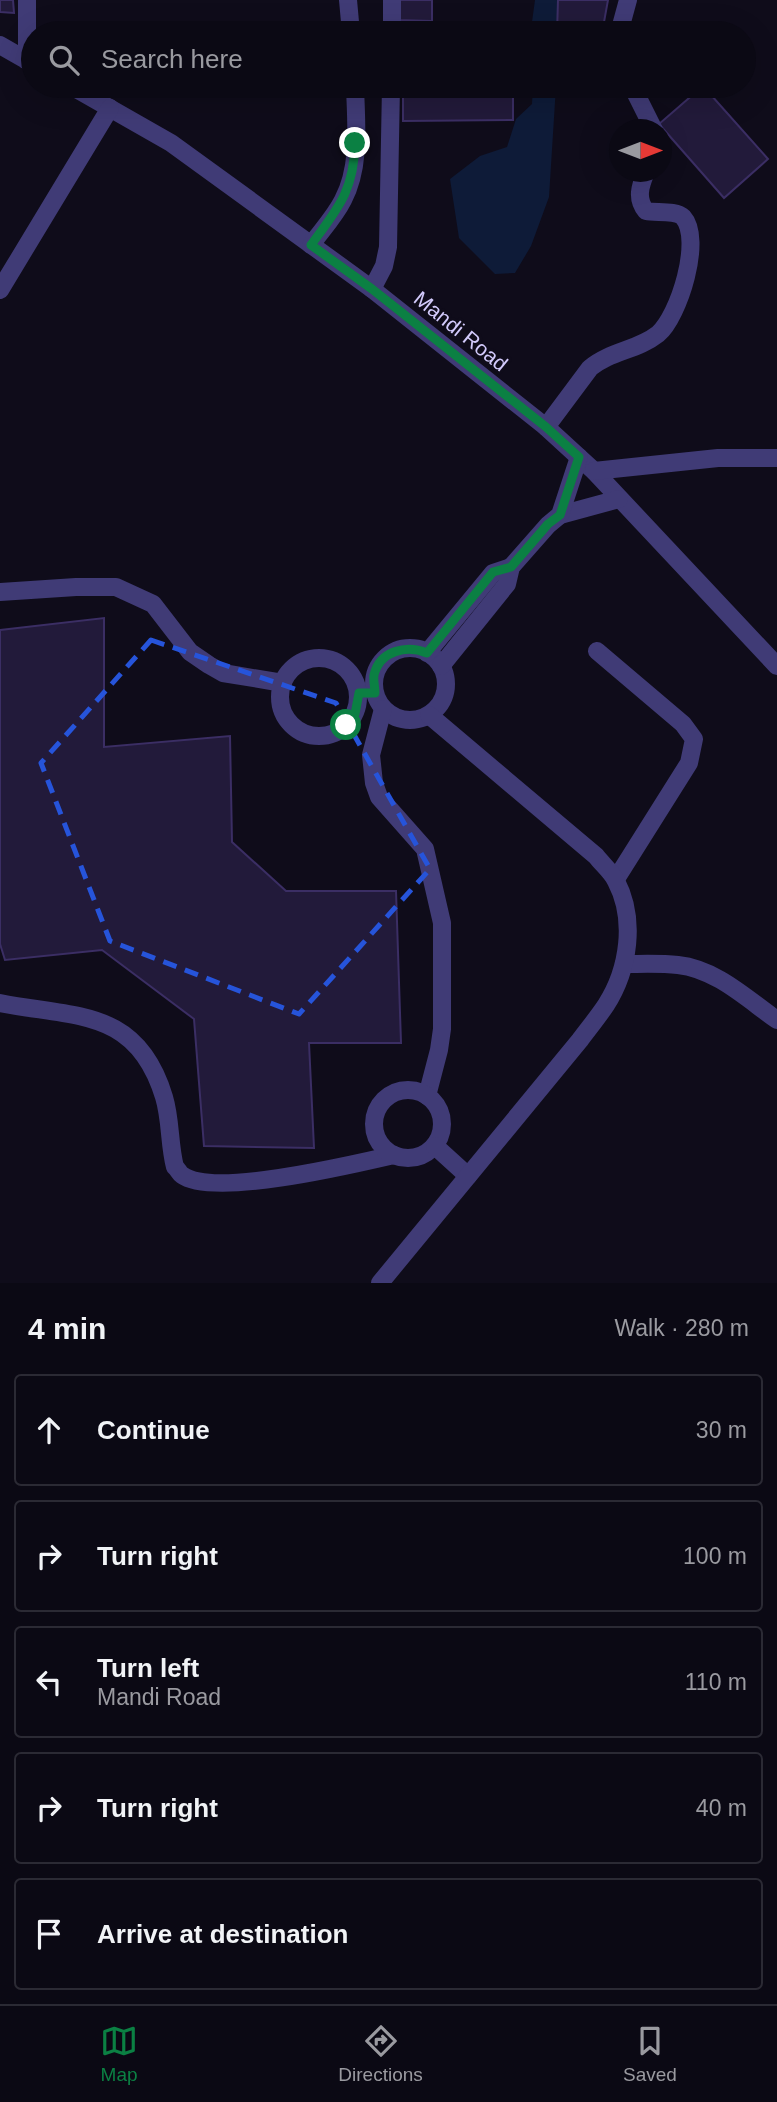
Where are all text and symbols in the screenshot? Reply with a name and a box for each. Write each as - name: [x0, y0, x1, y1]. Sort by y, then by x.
- search box: [21, 21, 756, 98]
- icon: search: [45, 41, 83, 79]
- text: Search here: [101, 44, 243, 74]
- north arrow: [609, 119, 672, 182]
- route end: [339, 127, 370, 158]
- street label: Mandi Road: [410, 286, 512, 376]
- route start: [330, 709, 361, 740]
- text: 4 min: [28, 1312, 106, 1345]
- text: Walk · 280 m: [614, 1315, 749, 1341]
- icon: ahead: [30, 1411, 68, 1449]
- text: Continue: [97, 1415, 210, 1445]
- text: 30 m: [696, 1417, 747, 1443]
- icon: right: [30, 1537, 68, 1575]
- text: Turn right: [97, 1541, 218, 1571]
- text: 100 m: [683, 1543, 747, 1569]
- text: Turn left: [97, 1653, 199, 1683]
- icon: left: [30, 1663, 68, 1701]
- text: 110 m: [685, 1669, 747, 1695]
- text: Mandi Road: [97, 1684, 221, 1710]
- icon: right: [30, 1789, 68, 1827]
- text: Turn right: [97, 1793, 218, 1823]
- text: 40 m: [696, 1795, 747, 1821]
- icon: arrive: [30, 1915, 68, 1953]
- text: Arrive at destination: [97, 1919, 348, 1949]
- tab: Map: [100, 2022, 138, 2086]
- tab: Directions: [338, 2022, 423, 2086]
- tab: Saved: [623, 2022, 677, 2086]

